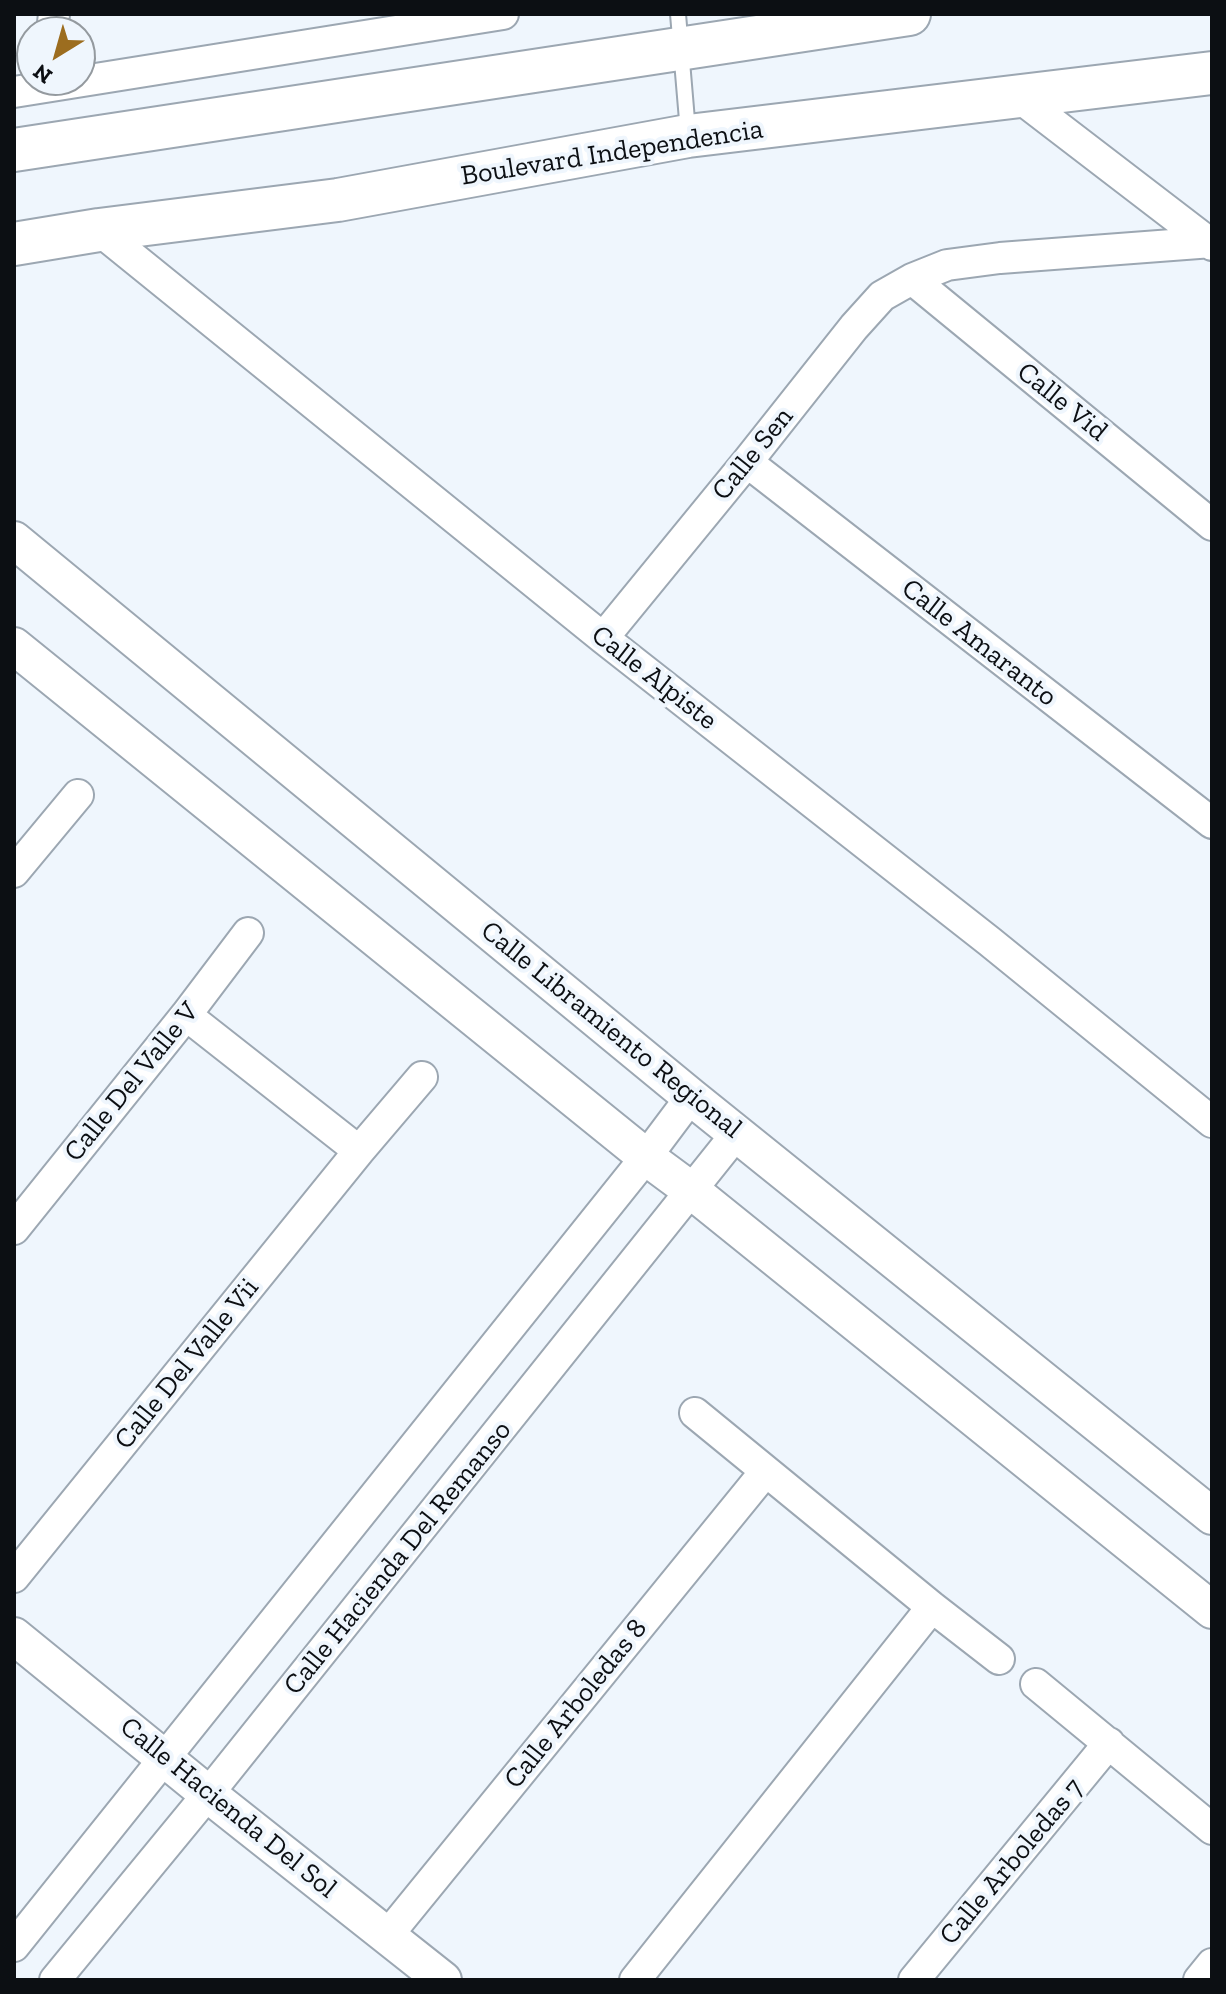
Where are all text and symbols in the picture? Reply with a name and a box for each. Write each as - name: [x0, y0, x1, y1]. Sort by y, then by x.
- north arrow: [16, 16, 96, 96]
- text: N: [28, 58, 57, 90]
- street label: Boulevard Independencia: [459, 113, 765, 193]
- street label: Calle Vid: [1010, 355, 1114, 449]
- street label: Calle Sen: [705, 401, 801, 507]
- street label: Calle Amaranto: [895, 572, 1063, 714]
- street label: Calle Alpiste: [584, 618, 724, 738]
- street label: Calle Libramiento Regional: [474, 914, 748, 1146]
- street label: Calle Del Valle V: [58, 996, 206, 1168]
- street label: Calle Del Valle Vii: [108, 1272, 266, 1456]
- street label: Calle Hacienda Del Remanso: [277, 1414, 519, 1702]
- street label: Calle Arboledas 8: [497, 1612, 655, 1796]
- street label: Calle Hacienda Del Sol: [113, 1710, 343, 1906]
- street label: Calle Arboledas 7: [933, 1772, 1091, 1952]

